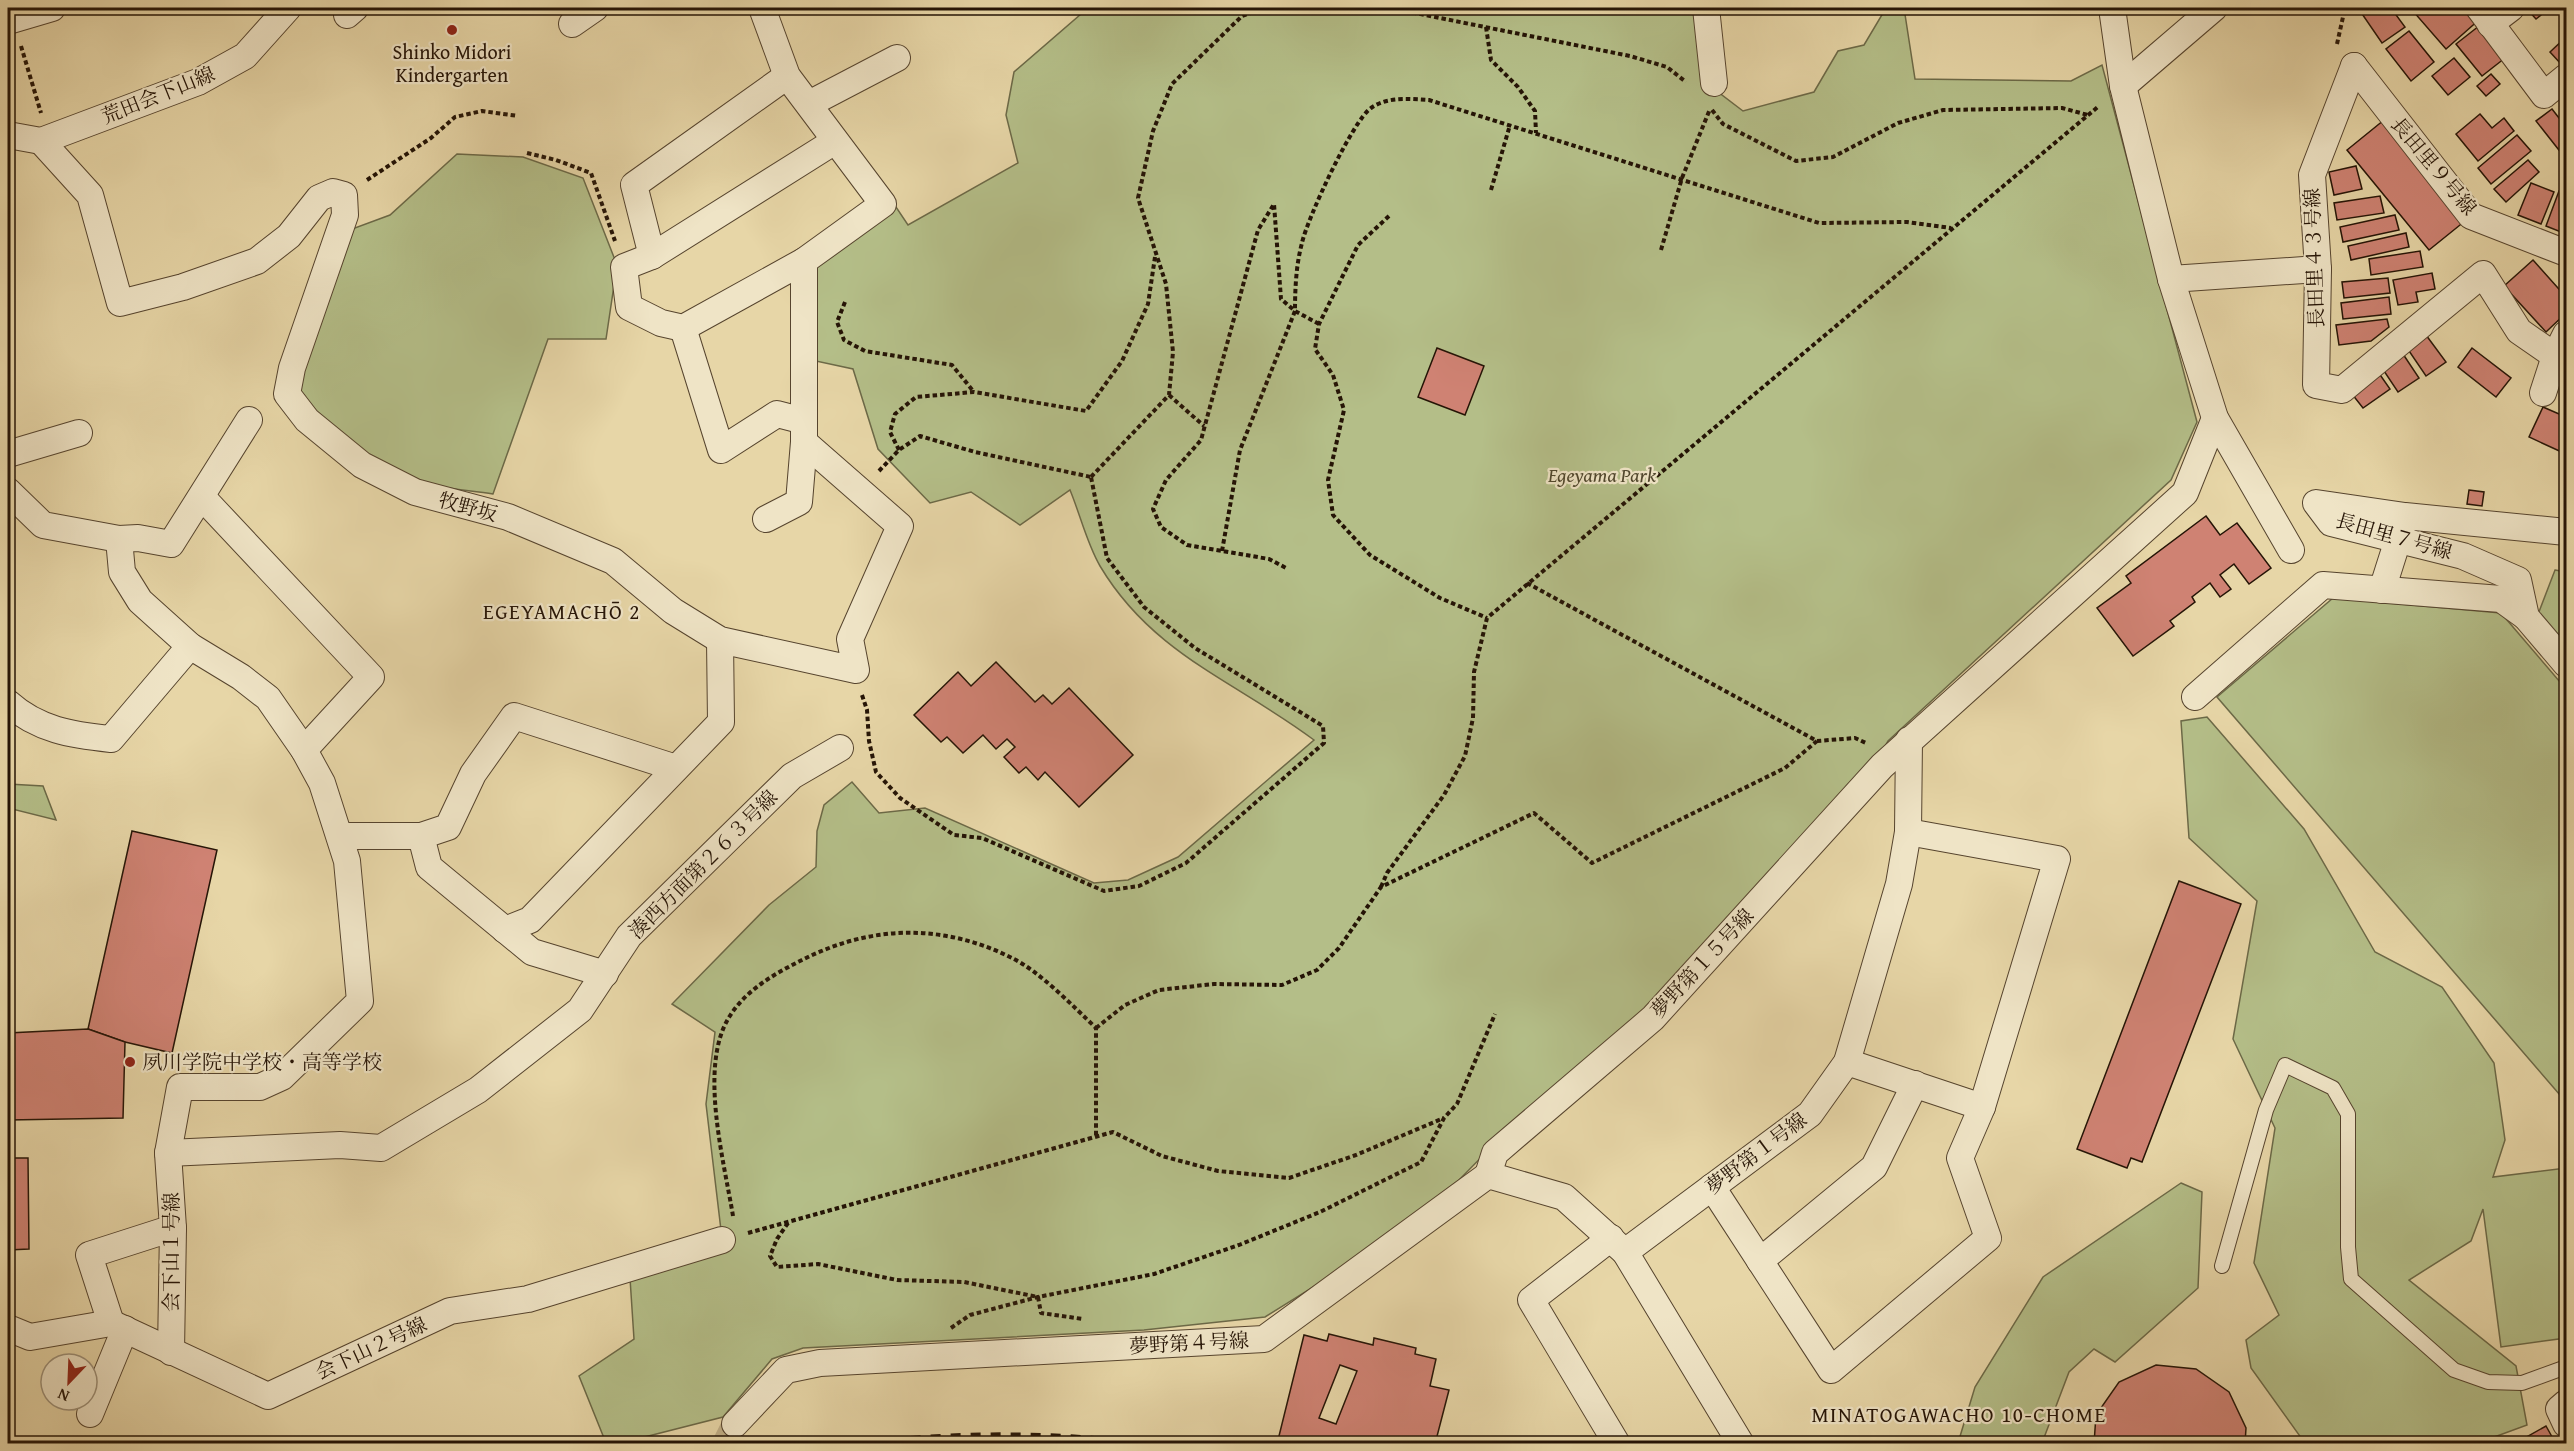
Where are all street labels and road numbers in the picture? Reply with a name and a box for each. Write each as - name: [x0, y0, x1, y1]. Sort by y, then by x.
- street label: 荒田会下山線: [97, 59, 219, 130]
- street label: 長田里９号線: [2385, 110, 2484, 221]
- street label: 長田里４３号線: [2297, 188, 2330, 328]
- street label: 牧野坂: [435, 485, 501, 528]
- street label: 長田里７号線: [2332, 505, 2456, 566]
- street label: 湊西方面第２６３号線: [622, 783, 784, 945]
- street label: 夢野第１５号線: [1643, 902, 1760, 1024]
- street label: 夢野第１号線: [1699, 1105, 1812, 1200]
- street label: 会下山１号線: [156, 1192, 185, 1312]
- street label: 会下山２号線: [310, 1309, 431, 1386]
- street label: 夢野第４号線: [1128, 1325, 1250, 1360]

